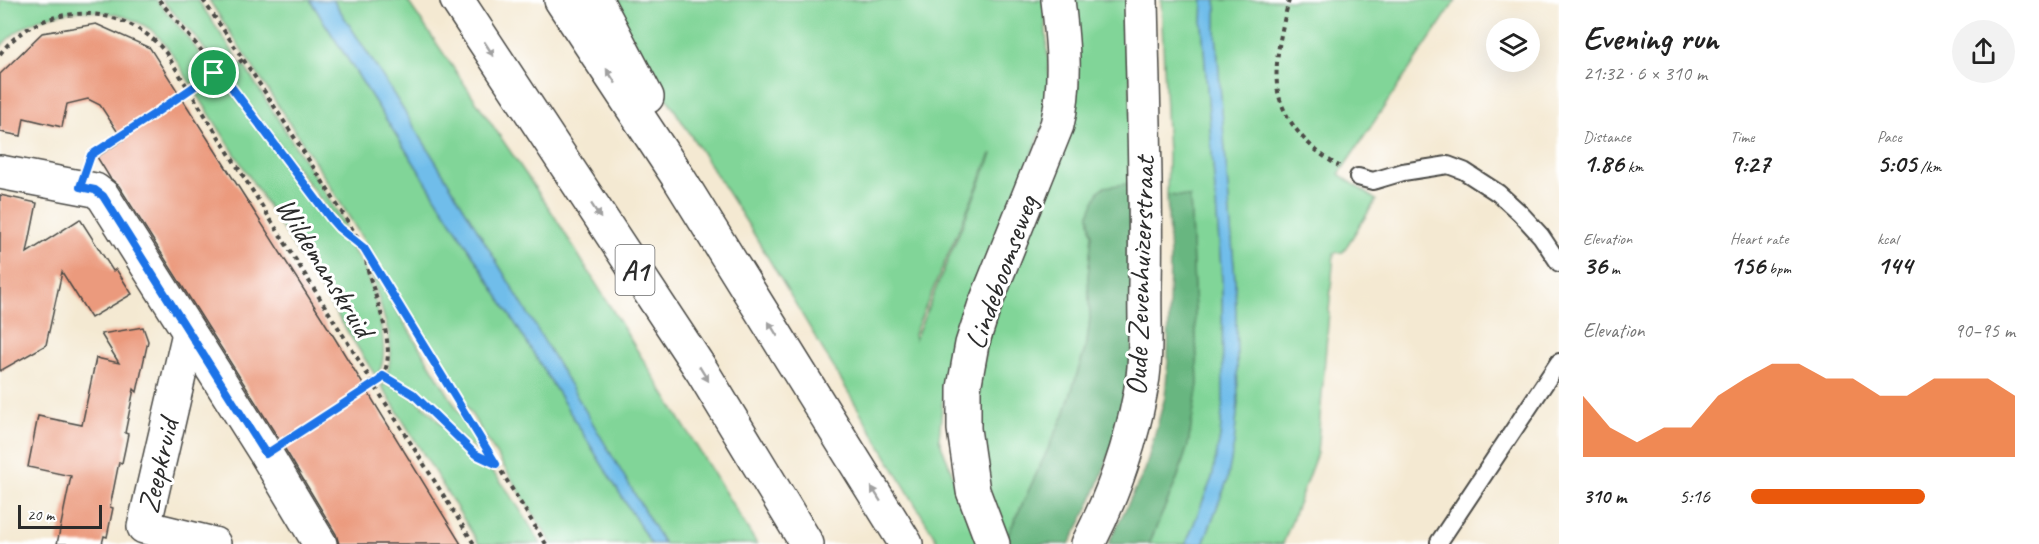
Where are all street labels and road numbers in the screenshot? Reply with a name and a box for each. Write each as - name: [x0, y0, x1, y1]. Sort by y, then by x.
- street label: Oude Zevenhuizerstraat: [1117, 153, 1163, 396]
- street label: Lindeboomseweg: [956, 189, 1047, 354]
- street label: Wildemanskruid: [267, 190, 385, 348]
- road number: A1: [616, 245, 654, 295]
- street label: Zeepkruid: [129, 411, 188, 517]

